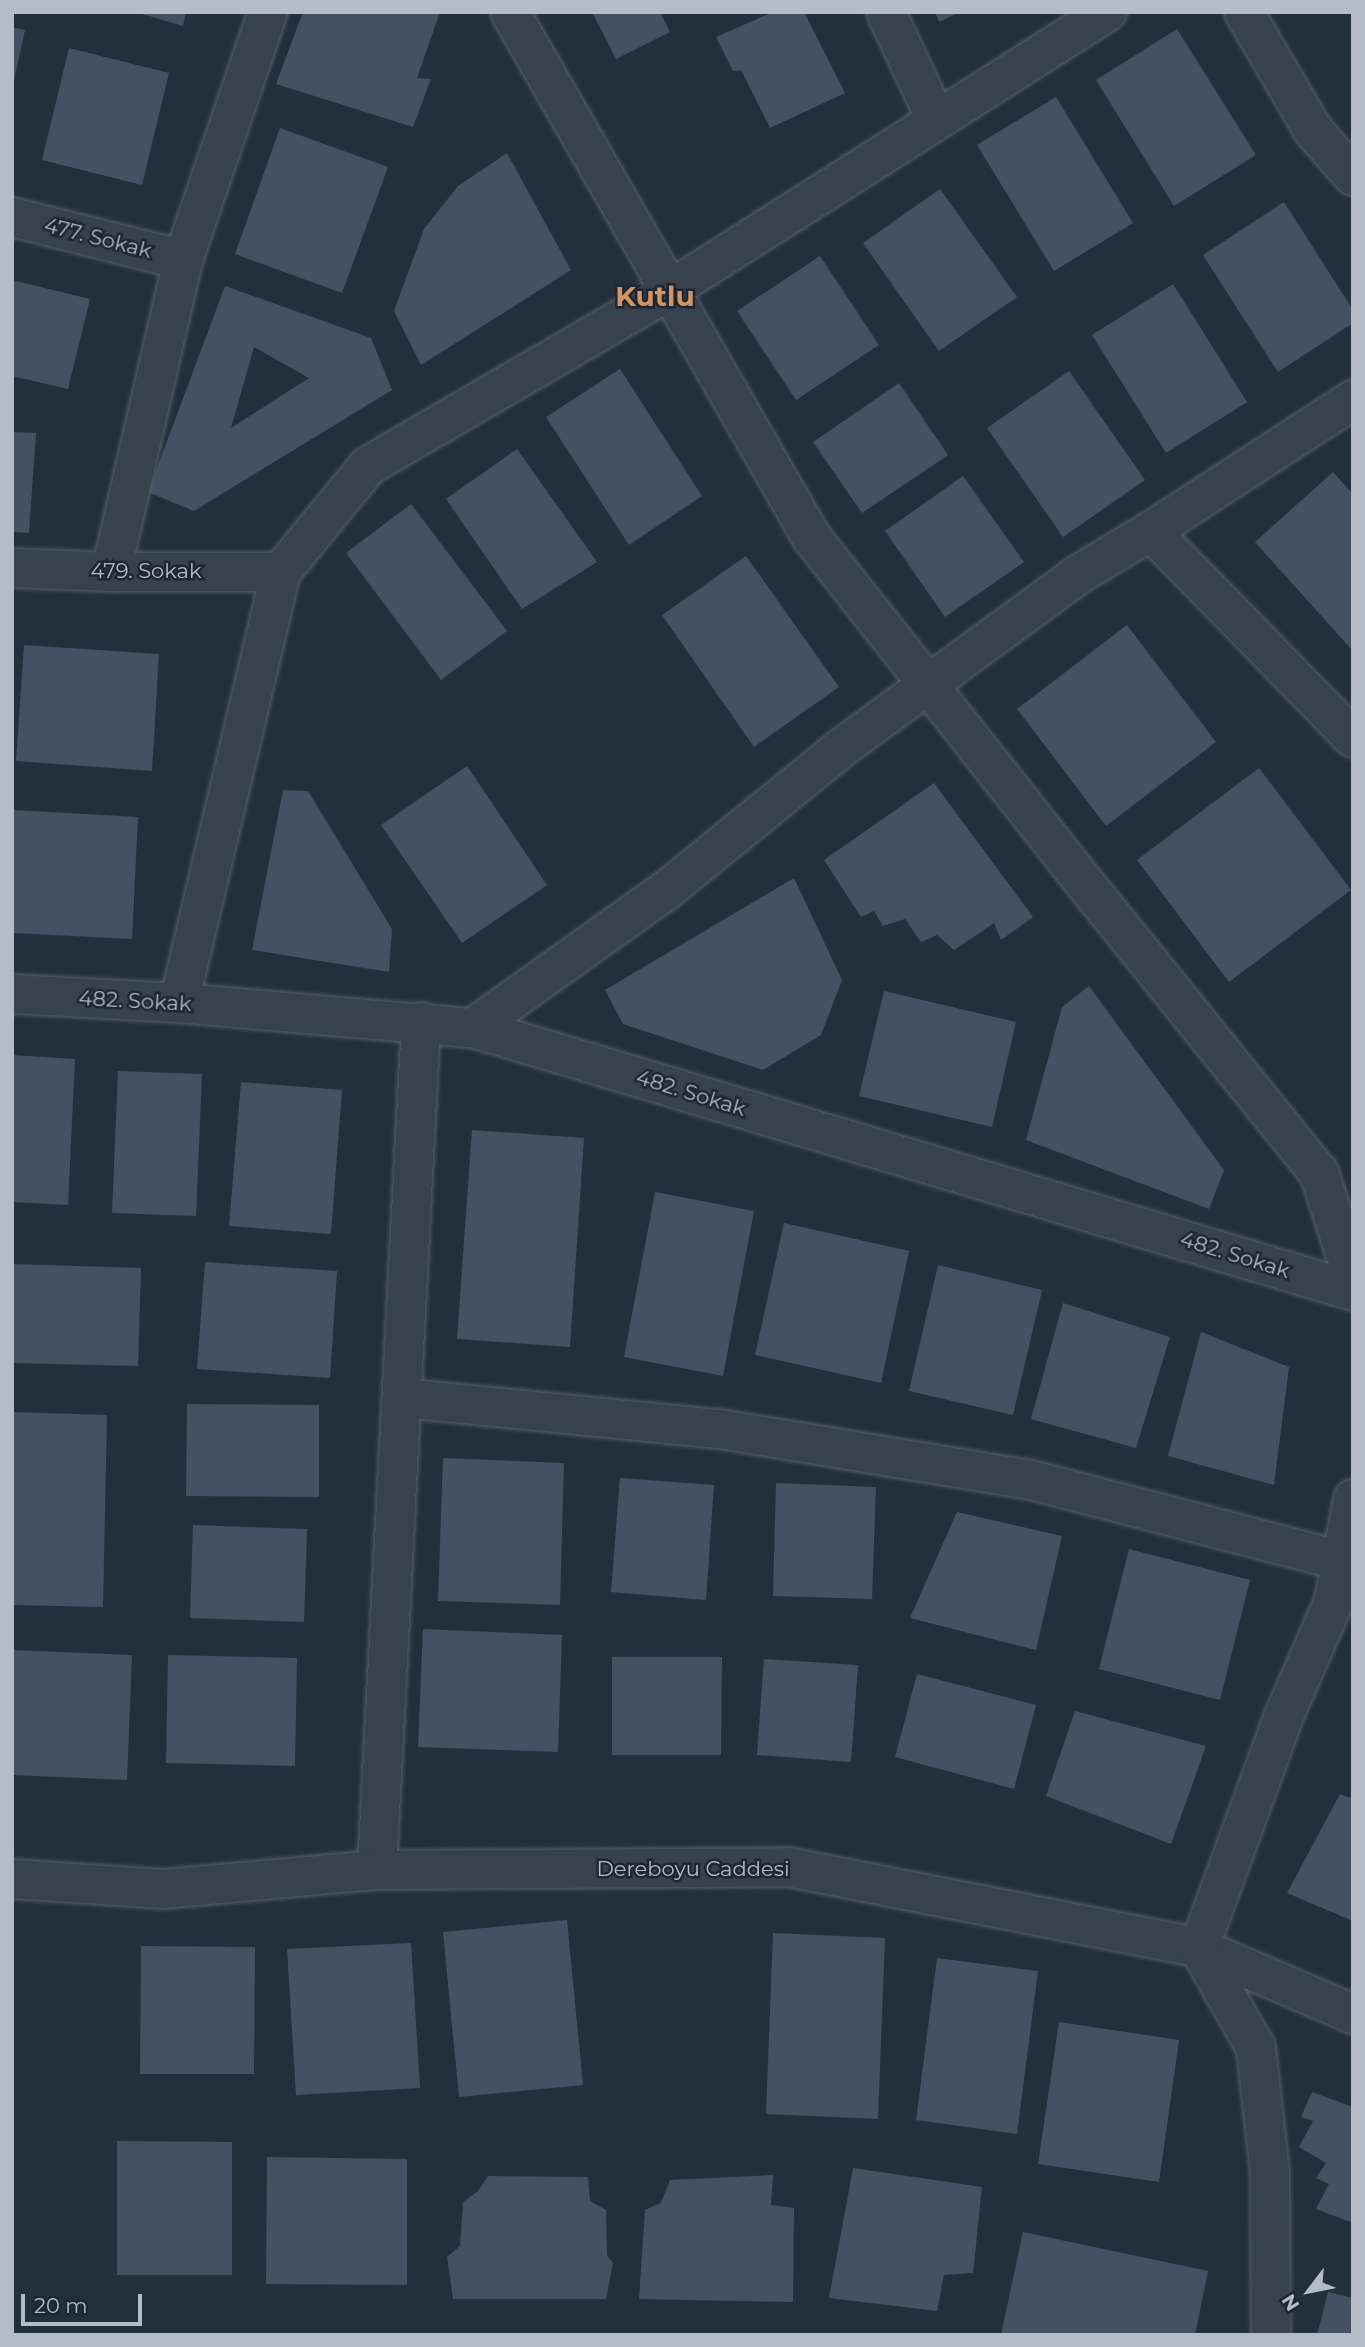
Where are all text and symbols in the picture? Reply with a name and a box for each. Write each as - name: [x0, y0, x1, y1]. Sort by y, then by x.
- street label: 477. Sokak: [42, 212, 154, 264]
- district label: Kutlu: [615, 279, 695, 313]
- street label: 479. Sokak: [90, 558, 202, 584]
- street label: 482. Sokak: [78, 985, 192, 1017]
- street label: 482. Sokak: [633, 1064, 749, 1122]
- street label: 482. Sokak: [1177, 1226, 1293, 1284]
- street label: Dereboyu Caddesi: [596, 1856, 790, 1882]
- north arrow: [1274, 2256, 1344, 2326]
- scale bar: [24, 2280, 145, 2324]
- text: N: [1277, 2290, 1305, 2315]
- text: 20 m: [34, 2293, 88, 2318]

